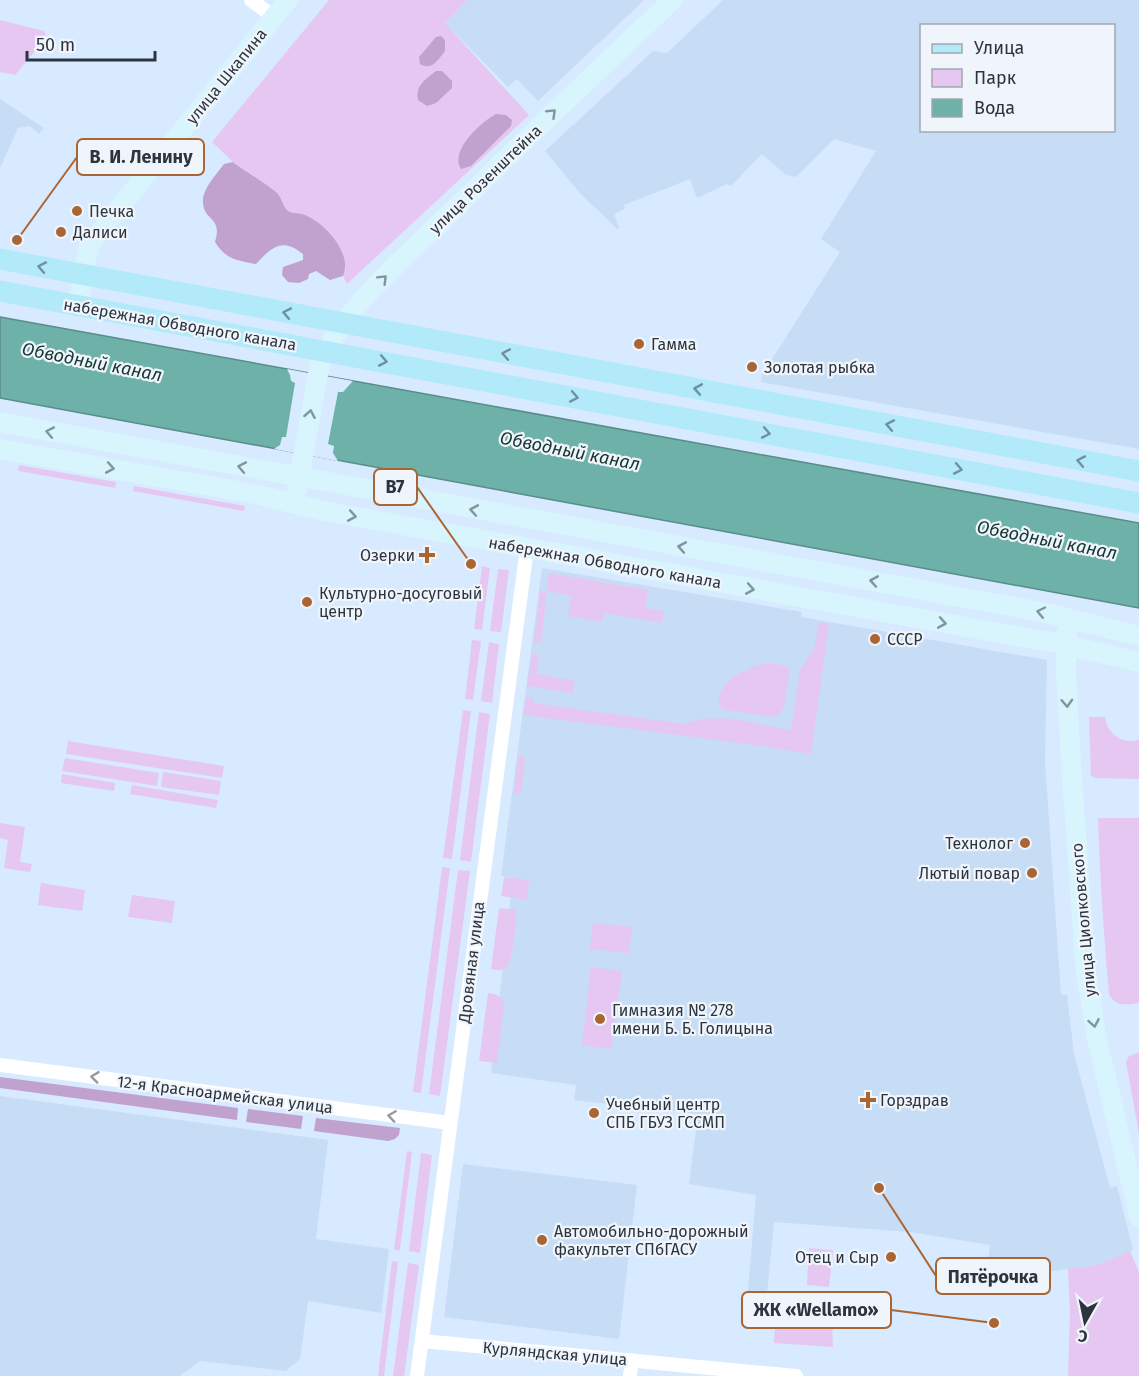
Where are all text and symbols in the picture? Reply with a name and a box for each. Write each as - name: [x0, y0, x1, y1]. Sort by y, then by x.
- scale bar: [27, 24, 154, 62]
- legend: [920, 24, 1115, 132]
- street label: улица Шкапина: [182, 25, 271, 128]
- text: 50 m: [36, 34, 75, 56]
- text: Улица: [974, 37, 1024, 59]
- text: Парк: [974, 67, 1017, 89]
- text: Вода: [974, 97, 1015, 119]
- one-way arrow: [545, 110, 556, 121]
- street label: улица Розенштейна: [425, 121, 545, 238]
- callout: В. И. Ленину: [77, 139, 204, 175]
- text: В. И. Ленину: [90, 146, 193, 168]
- place label: Печка: [89, 202, 134, 221]
- marker: Печка: [70, 204, 84, 218]
- place label: Далиси: [72, 223, 128, 242]
- marker: Далиси: [54, 225, 68, 239]
- one-way arrow: [37, 261, 47, 274]
- one-way arrow: [375, 276, 386, 287]
- street label: набережная Обводного канала: [62, 295, 298, 354]
- one-way arrow: [283, 307, 293, 320]
- place label: Гамма: [651, 335, 696, 354]
- marker: Гамма: [632, 337, 646, 351]
- water label: Обводный канал: [20, 338, 164, 386]
- one-way arrow: [502, 348, 512, 361]
- one-way arrow: [377, 354, 387, 367]
- place label: Золотая рыбка: [764, 358, 875, 377]
- marker: Золотая рыбка: [745, 360, 759, 374]
- one-way arrow: [693, 383, 703, 396]
- one-way arrow: [569, 390, 579, 403]
- one-way arrow: [303, 410, 316, 420]
- one-way arrow: [885, 419, 895, 432]
- one-way arrow: [45, 426, 55, 438]
- one-way arrow: [761, 426, 771, 439]
- water label: Обводный канал: [498, 427, 642, 475]
- one-way arrow: [1077, 455, 1087, 468]
- one-way arrow: [237, 461, 247, 474]
- one-way arrow: [105, 462, 114, 474]
- one-way arrow: [953, 463, 962, 475]
- callout: В7: [374, 469, 417, 505]
- text: В7: [386, 476, 405, 498]
- one-way arrow: [469, 504, 479, 517]
- one-way arrow: [346, 509, 356, 522]
- water label: Обводный канал: [975, 516, 1119, 564]
- street label: набережная Обводного канала: [487, 533, 723, 592]
- one-way arrow: [678, 541, 688, 554]
- place label: Озерки: [360, 546, 415, 565]
- marker: Озерки: [420, 548, 434, 562]
- one-way arrow: [870, 575, 880, 588]
- one-way arrow: [745, 582, 755, 595]
- place label: Культурно-досуговый центр: [319, 584, 482, 621]
- marker: Культурно-досуговый центр: [300, 595, 314, 609]
- one-way arrow: [1037, 606, 1047, 619]
- one-way arrow: [937, 616, 947, 629]
- place label: СССР: [887, 630, 923, 649]
- marker: СССР: [868, 632, 882, 646]
- one-way arrow: [1061, 699, 1074, 708]
- place label: Технолог: [945, 834, 1013, 853]
- marker: Технолог: [1018, 836, 1032, 850]
- street label: улица Циолковского: [1067, 842, 1100, 998]
- place label: Лютый повар: [919, 864, 1020, 883]
- marker: Лютый повар: [1025, 866, 1039, 880]
- street label: Дровяная улица: [454, 900, 488, 1025]
- place label: Гимназия № 278 имени Б. Б. Голицына: [612, 1001, 773, 1038]
- marker: Гимназия № 278 имени Б. Б. Голицына: [593, 1012, 607, 1026]
- one-way arrow: [1087, 1017, 1100, 1027]
- one-way arrow: [90, 1071, 99, 1084]
- street label: 12-я Красноармейская улица: [116, 1072, 334, 1117]
- place label: Горздрав: [880, 1091, 949, 1110]
- marker: Горздрав: [861, 1093, 875, 1107]
- place label: Учебный центр СПБ ГБУЗ ГССМП: [606, 1095, 725, 1132]
- marker: Учебный центр СПБ ГБУЗ ГССМП: [587, 1106, 601, 1120]
- one-way arrow: [387, 1110, 397, 1122]
- place label: Автомобильно-дорожный факультет СПбГАСУ: [554, 1222, 749, 1259]
- marker: Автомобильно-дорожный факультет СПбГАСУ: [535, 1233, 549, 1247]
- place label: Отец и Сыр: [795, 1248, 879, 1267]
- marker: Отец и Сыр: [884, 1250, 898, 1264]
- callout: Пятёрочка: [936, 1258, 1050, 1294]
- text: Пятёрочка: [948, 1266, 1038, 1288]
- callout: ЖК «Wellamo»: [742, 1292, 891, 1328]
- north arrow: [1055, 1292, 1115, 1352]
- text: ЖК «Wellamo»: [752, 1299, 879, 1321]
- text: С: [1076, 1326, 1089, 1346]
- street label: Курляндская улица: [482, 1338, 628, 1369]

